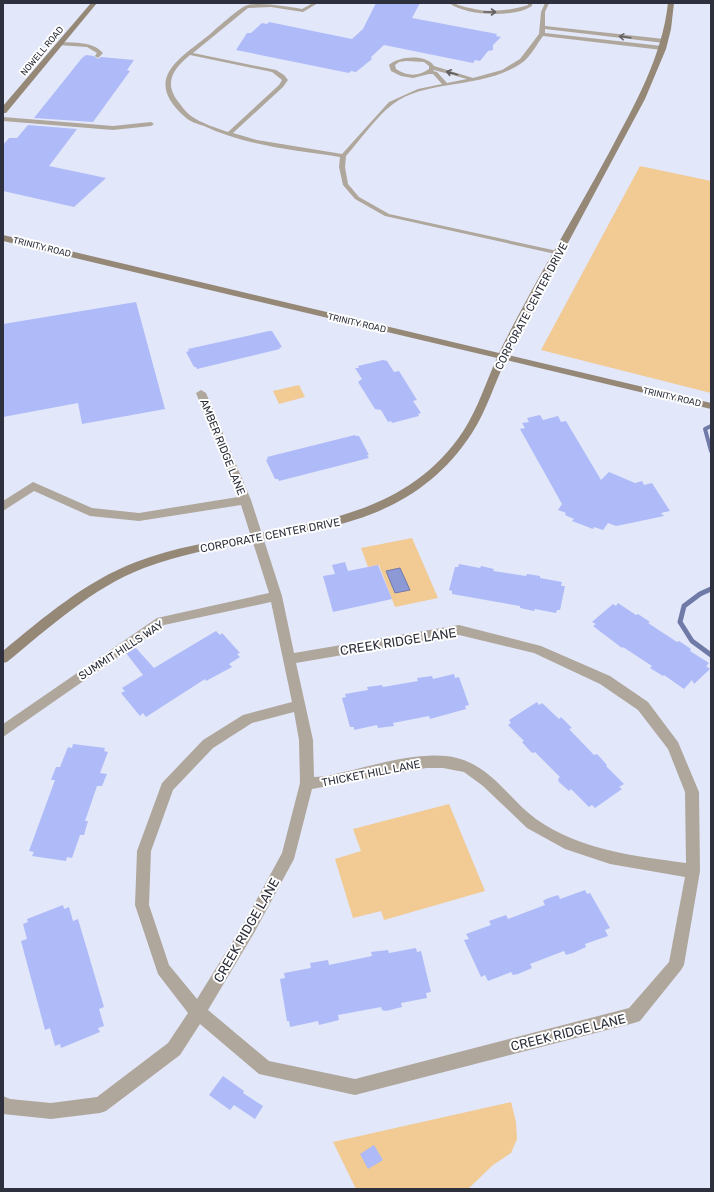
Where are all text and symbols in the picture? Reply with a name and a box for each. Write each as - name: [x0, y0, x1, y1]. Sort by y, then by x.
- one-way arrow: [483, 8, 496, 16]
- street label: NOWELL ROAD: [19, 24, 65, 78]
- one-way arrow: [619, 33, 632, 41]
- one-way arrow: [446, 69, 459, 76]
- street label: TRINITY ROAD: [12, 235, 72, 259]
- street label: CORPORATE CENTER DRIVE: [492, 240, 571, 372]
- street label: TRINITY ROAD: [327, 311, 387, 335]
- street label: TRINITY ROAD: [642, 385, 702, 409]
- street label: AMBER RIDGE LANE: [197, 397, 248, 497]
- street label: CORPORATE CENTER DRIVE: [199, 515, 341, 555]
- street label: SUMMIT HILLS WAY: [76, 618, 166, 683]
- street label: CREEK RIDGE LANE: [339, 625, 457, 658]
- street label: THICKET HILL LANE: [321, 757, 422, 789]
- street label: CREEK RIDGE LANE: [211, 875, 282, 985]
- street label: CREEK RIDGE LANE: [509, 1011, 627, 1054]

